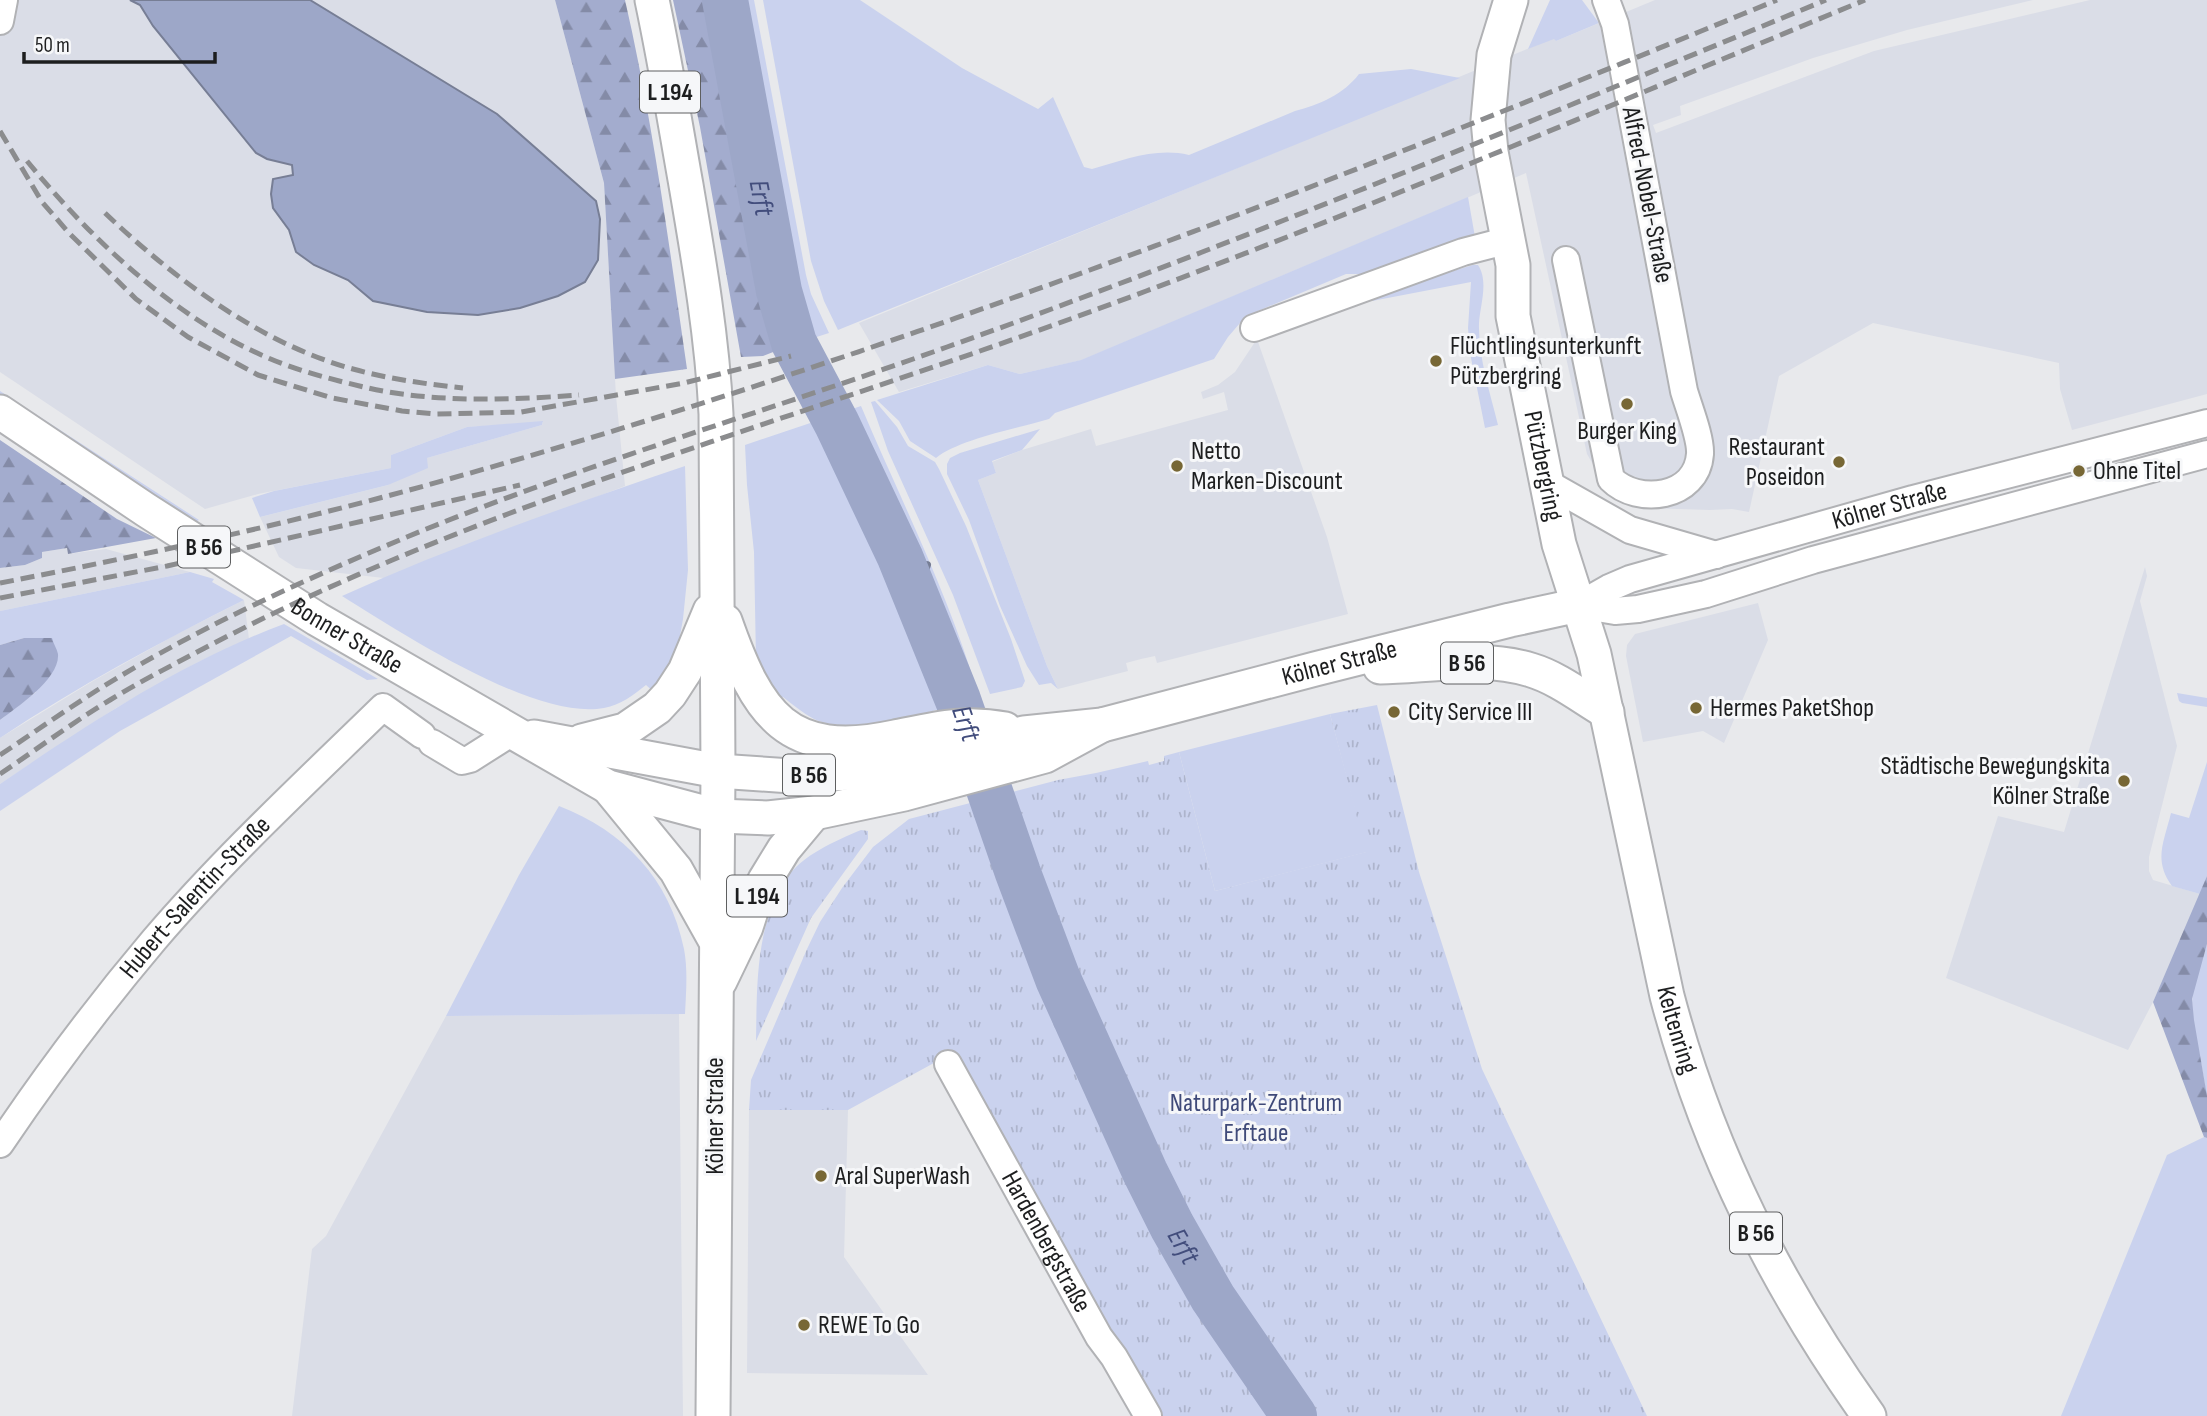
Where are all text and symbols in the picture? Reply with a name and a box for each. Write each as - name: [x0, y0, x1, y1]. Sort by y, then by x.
- scale bar: [24, 21, 215, 65]
- text: 50 m: [35, 33, 70, 58]
- road number: L 194: [640, 72, 700, 112]
- street label: Alfred-Nobel-Straße: [1615, 103, 1679, 286]
- water label: Erft: [742, 177, 781, 219]
- place label: Flüchtlingsunterkunft Pützbergring: [1450, 331, 1642, 392]
- marker: Flüchtlingsunterkunft Pützbergring: [1428, 353, 1444, 369]
- marker: Burger King: [1619, 396, 1635, 412]
- street label: Pützbergring: [1517, 408, 1569, 524]
- place label: Burger King: [1577, 416, 1677, 447]
- place label: Restaurant Poseidon: [1729, 432, 1825, 493]
- place label: Netto Marken-Discount: [1191, 436, 1343, 497]
- marker: Restaurant Poseidon: [1831, 454, 1847, 470]
- place label: Ohne Titel: [2093, 456, 2181, 487]
- marker: Netto Marken-Discount: [1169, 458, 1185, 474]
- marker: Ohne Titel: [2071, 463, 2087, 479]
- street label: Kölner Straße: [1829, 475, 1950, 537]
- road number: B 56: [178, 526, 230, 568]
- street label: Bonner Straße: [285, 591, 408, 681]
- street label: Kölner Straße: [1279, 633, 1400, 693]
- road number: B 56: [1441, 642, 1493, 684]
- place label: Hermes PaketShop: [1710, 693, 1874, 724]
- place label: City Service III: [1408, 697, 1532, 728]
- marker: Hermes PaketShop: [1688, 700, 1704, 716]
- water label: Erft: [945, 701, 988, 746]
- marker: City Service III: [1386, 704, 1402, 720]
- place label: Städtische Bewegungskita Kölner Straße: [1880, 751, 2110, 812]
- road number: B 56: [783, 754, 835, 796]
- marker: Städtische Bewegungskita Kölner Straße: [2116, 773, 2132, 789]
- street label: Hubert-Salentin-Straße: [113, 810, 277, 985]
- road number: L 194: [727, 876, 787, 916]
- street label: Keltenring: [1650, 983, 1705, 1078]
- street label: Kölner Straße: [700, 1057, 731, 1175]
- park label: Naturpark-Zentrum Erftaue: [1170, 1088, 1342, 1149]
- place label: Aral SuperWash: [834, 1161, 970, 1192]
- street label: Hardenbergstraße: [995, 1166, 1098, 1318]
- marker: Aral SuperWash: [813, 1168, 829, 1184]
- road number: B 56: [1730, 1212, 1782, 1254]
- water label: Erft: [1160, 1222, 1207, 1270]
- place label: REWE To Go: [818, 1310, 920, 1341]
- marker: REWE To Go: [796, 1317, 812, 1333]

